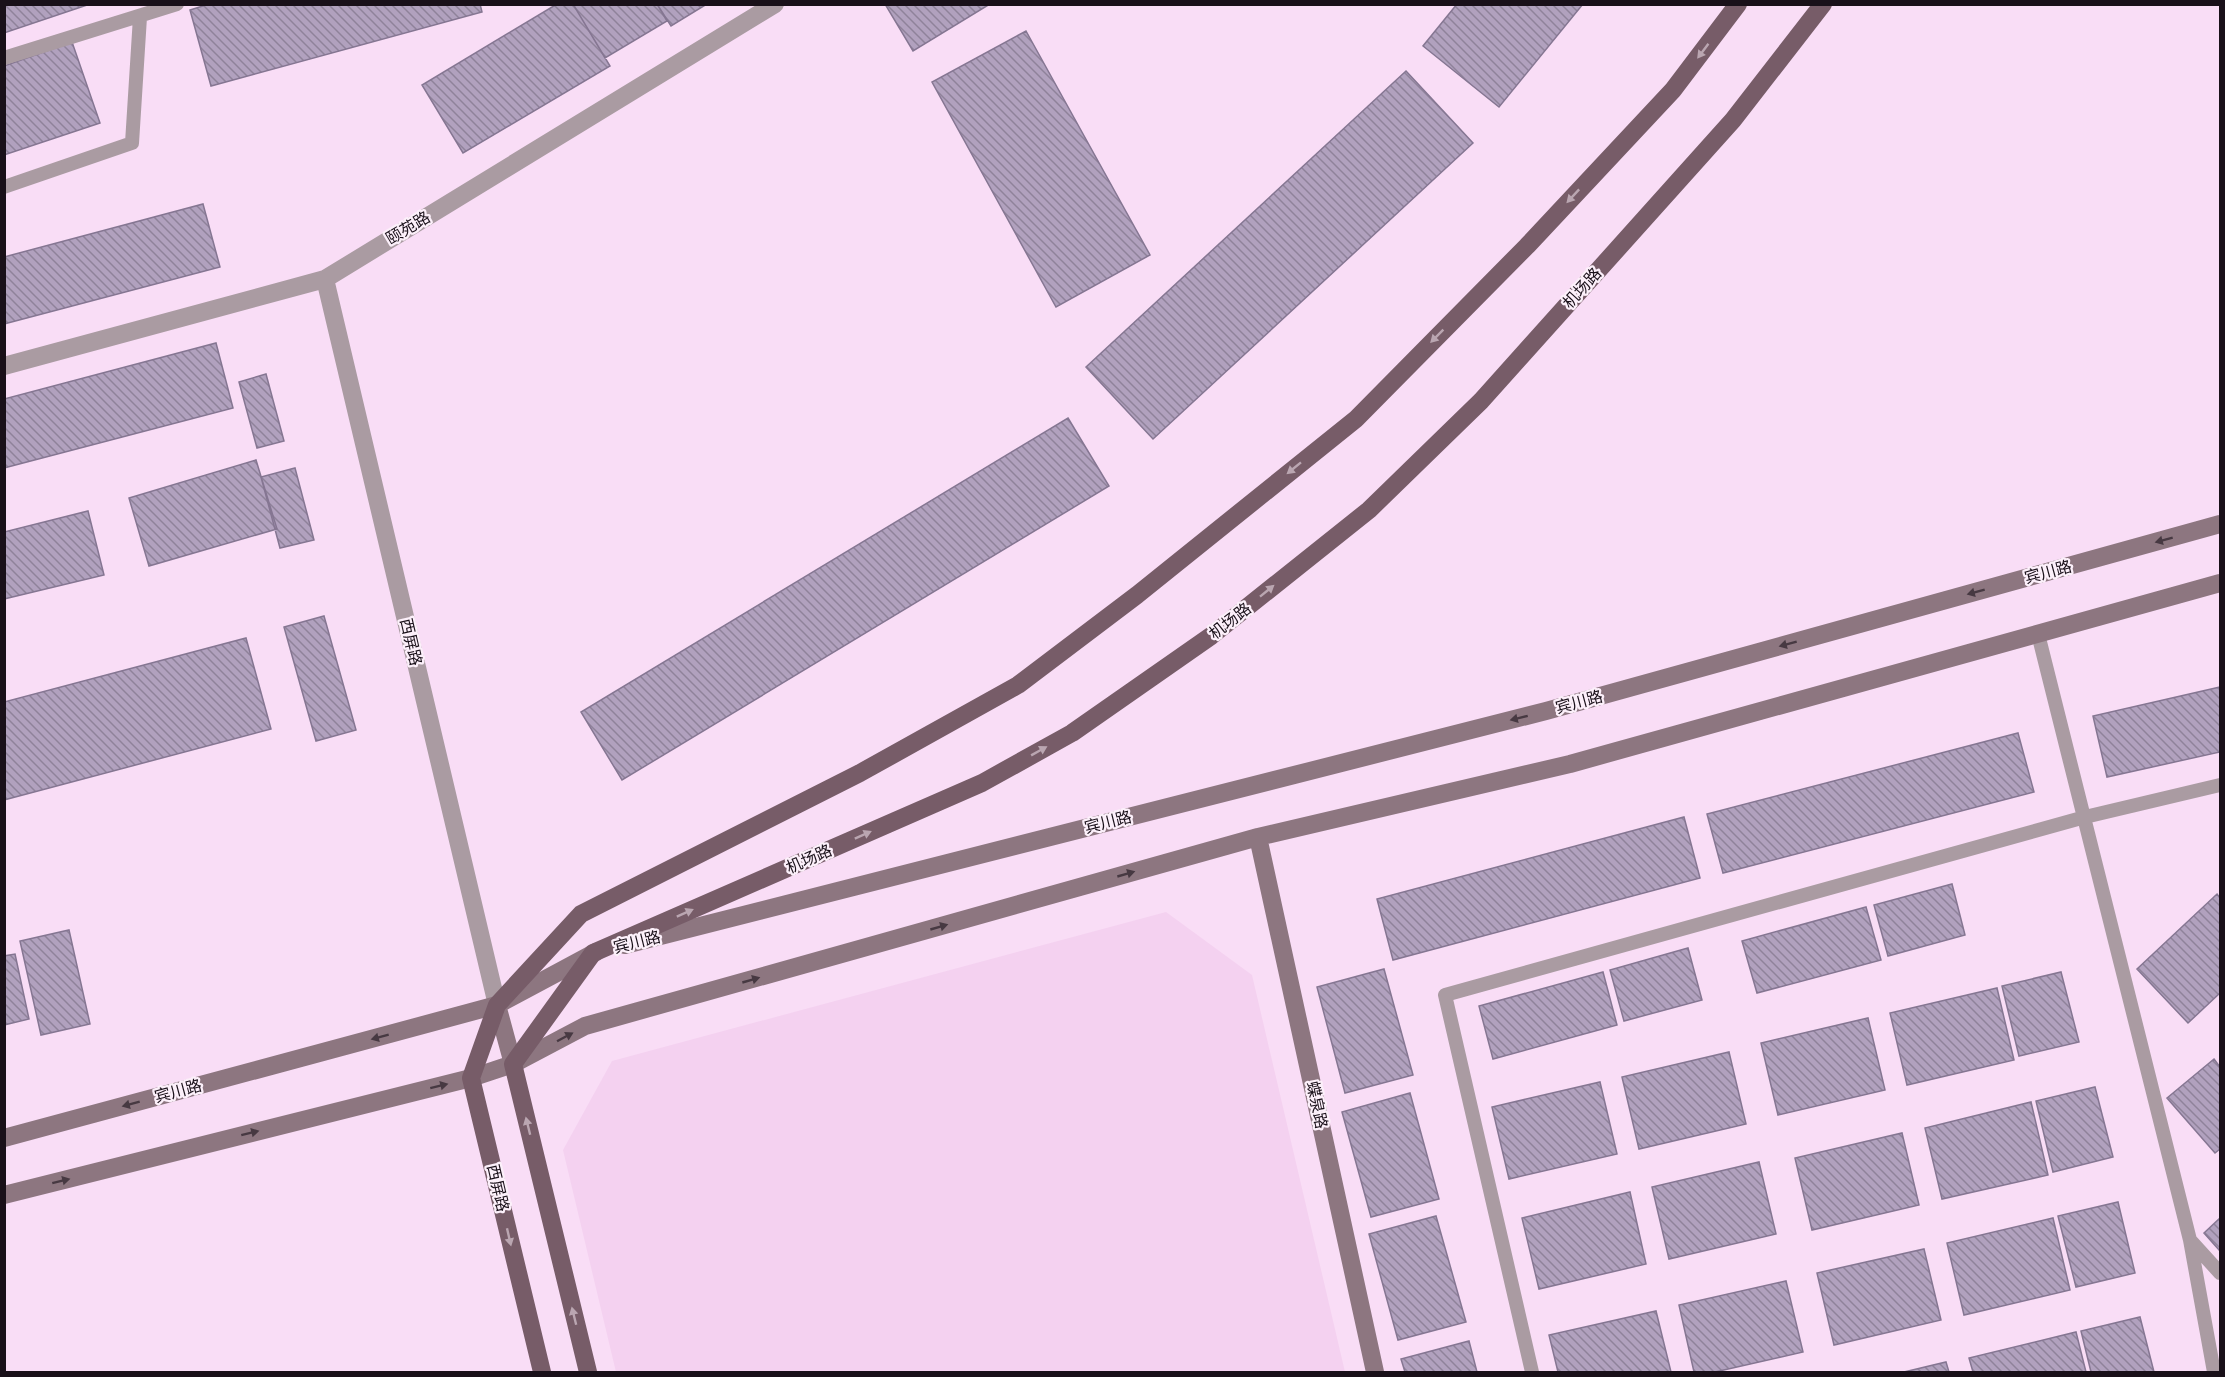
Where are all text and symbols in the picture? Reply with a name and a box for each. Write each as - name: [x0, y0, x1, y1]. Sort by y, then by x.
- one-way arrow: [1697, 43, 1709, 59]
- one-way arrow: [1566, 189, 1580, 204]
- street label: 颐苑路: [383, 208, 433, 248]
- street label: 机场路: [1560, 264, 1604, 312]
- one-way arrow: [1431, 329, 1445, 343]
- one-way arrow: [1287, 462, 1302, 474]
- one-way arrow: [2155, 536, 2173, 545]
- street label: 宾川路: [2023, 558, 2073, 586]
- one-way arrow: [1259, 585, 1274, 598]
- one-way arrow: [1967, 588, 1985, 597]
- street label: 机场路: [1206, 600, 1254, 642]
- street label: 西屏路: [397, 617, 425, 667]
- one-way arrow: [1779, 640, 1797, 649]
- street label: 宾川路: [1554, 688, 1604, 716]
- one-way arrow: [1510, 713, 1528, 723]
- one-way arrow: [1031, 747, 1048, 757]
- street label: 宾川路: [1083, 808, 1133, 836]
- one-way arrow: [855, 830, 873, 840]
- street label: 机场路: [784, 841, 834, 877]
- one-way arrow: [1118, 869, 1136, 878]
- one-way arrow: [676, 908, 694, 918]
- one-way arrow: [930, 922, 948, 931]
- street label: 宾川路: [612, 928, 662, 956]
- one-way arrow: [742, 974, 760, 984]
- one-way arrow: [371, 1032, 389, 1042]
- one-way arrow: [556, 1032, 574, 1042]
- street label: 宾川路: [153, 1077, 203, 1105]
- one-way arrow: [430, 1080, 449, 1090]
- street label: 蝶泉路: [1304, 1080, 1330, 1130]
- one-way arrow: [122, 1100, 140, 1109]
- one-way arrow: [523, 1117, 533, 1135]
- one-way arrow: [241, 1128, 259, 1138]
- street label: 西屏路: [484, 1163, 512, 1213]
- one-way arrow: [52, 1175, 70, 1185]
- one-way arrow: [505, 1227, 515, 1246]
- one-way arrow: [569, 1306, 579, 1325]

